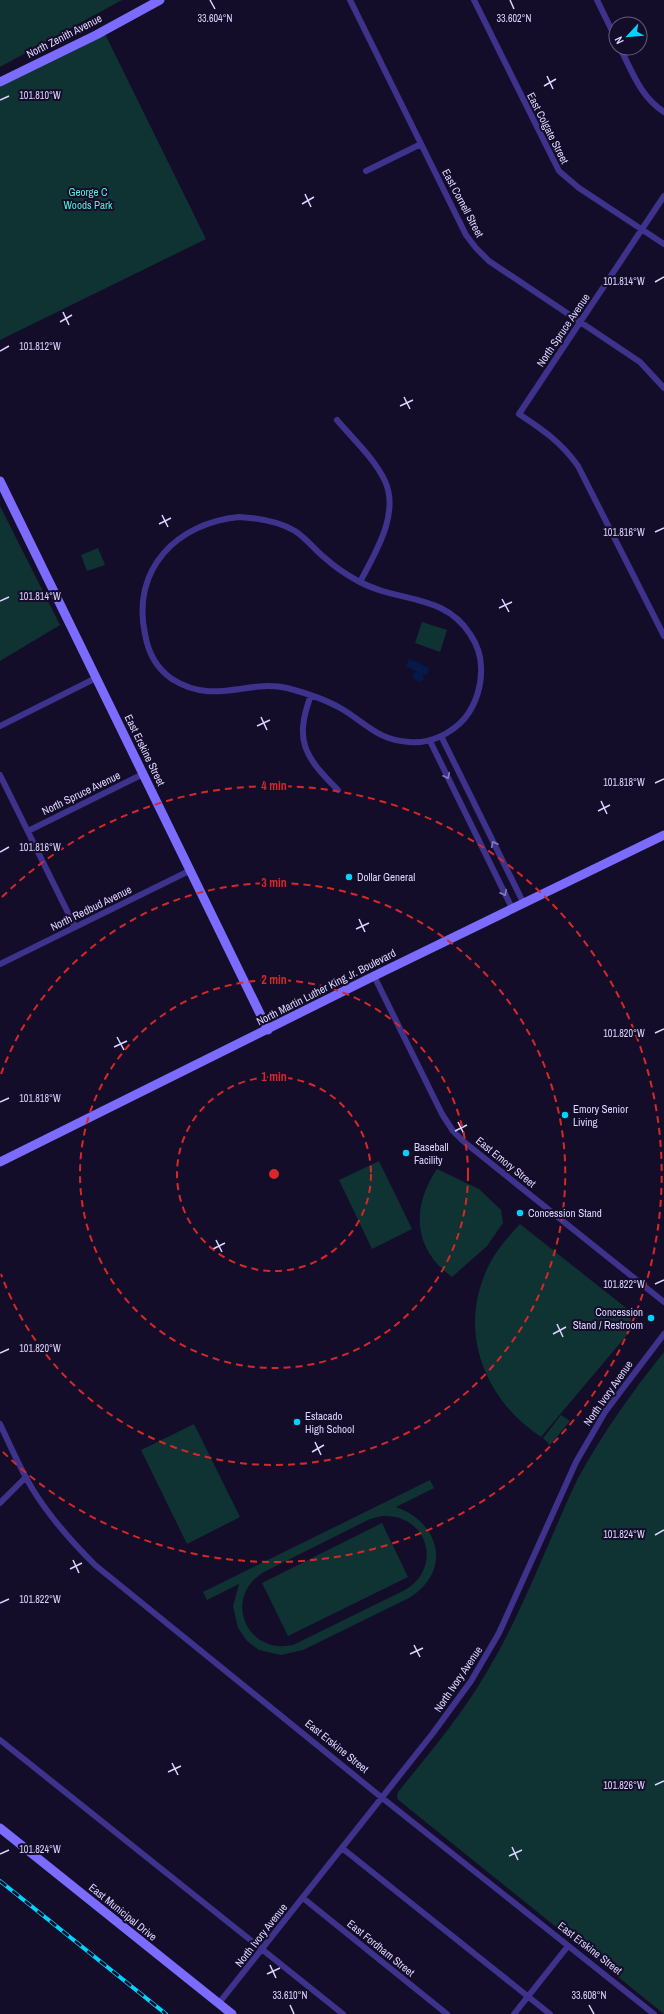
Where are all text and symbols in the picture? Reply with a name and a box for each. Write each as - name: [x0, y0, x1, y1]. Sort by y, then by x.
- street label: North Zenith Avenue: [24, 11, 104, 61]
- text: 33.604°N: [198, 12, 233, 25]
- text: 33.602°N: [497, 12, 532, 25]
- north arrow: [608, 16, 648, 56]
- text: N: [611, 34, 627, 46]
- text: 101.810°W: [19, 89, 61, 102]
- street label: East Colgate Street: [524, 90, 572, 166]
- street label: East Cornell Street: [439, 166, 487, 240]
- park label: George C Woods Park: [64, 185, 113, 212]
- text: 101.814°W: [603, 275, 645, 288]
- street label: North Spruce Avenue: [533, 291, 593, 369]
- text: 101.812°W: [19, 340, 61, 353]
- text: 101.816°W: [603, 526, 645, 539]
- text: 101.814°W: [19, 590, 61, 603]
- street label: East Erskine Street: [122, 712, 169, 788]
- street label: North Spruce Avenue: [39, 768, 123, 818]
- one-way arrow: [442, 772, 450, 779]
- text: 101.818°W: [603, 776, 645, 789]
- text: 4 min: [261, 778, 287, 794]
- text: 101.816°W: [19, 841, 61, 854]
- one-way arrow: [492, 841, 499, 848]
- place label: Dollar General: [357, 870, 415, 884]
- marker: Dollar General: [344, 872, 354, 882]
- text: 3 min: [261, 875, 287, 891]
- street label: North Redbud Avenue: [48, 882, 134, 934]
- one-way arrow: [500, 889, 507, 896]
- street label: North Martin Luther King Jr. Boulevard: [254, 946, 398, 1028]
- text: 2 min: [261, 972, 287, 988]
- text: 101.820°W: [603, 1027, 645, 1040]
- text: 1 min: [261, 1069, 287, 1085]
- text: 101.818°W: [19, 1092, 61, 1105]
- place label: Emory Senior Living: [573, 1102, 628, 1129]
- marker: Emory Senior Living: [560, 1110, 570, 1120]
- street label: East Emory Street: [473, 1134, 539, 1191]
- place label: Baseball Facility: [414, 1140, 449, 1167]
- marker: Baseball Facility: [401, 1148, 411, 1158]
- centre of rings: [267, 1167, 281, 1181]
- place label: Concession Stand: [528, 1206, 602, 1220]
- marker: Concession Stand: [515, 1208, 525, 1218]
- text: 101.822°W: [603, 1278, 645, 1291]
- place label: Concession Stand / Restroom: [573, 1305, 643, 1332]
- marker: Concession Stand / Restroom: [646, 1313, 656, 1323]
- text: 101.820°W: [19, 1342, 61, 1355]
- street label: North Ivory Avenue: [580, 1358, 636, 1428]
- place label: Estacado High School: [305, 1409, 354, 1436]
- marker: Estacado High School: [292, 1417, 302, 1427]
- text: 101.824°W: [603, 1528, 645, 1541]
- text: 101.822°W: [19, 1593, 61, 1606]
- street label: North Ivory Avenue: [431, 1643, 485, 1715]
- street label: East Erskine Street: [302, 1716, 372, 1776]
- text: 101.826°W: [603, 1779, 645, 1792]
- text: 101.824°W: [19, 1843, 61, 1856]
- street label: East Municipal Drive: [86, 1880, 160, 1944]
- street label: North Ivory Avenue: [232, 1901, 290, 1969]
- street label: East Fordham Street: [344, 1917, 418, 1980]
- street label: East Erskine Street: [555, 1919, 625, 1978]
- text: 33.610°N: [273, 1989, 308, 2002]
- text: 33.608°N: [572, 1989, 607, 2002]

